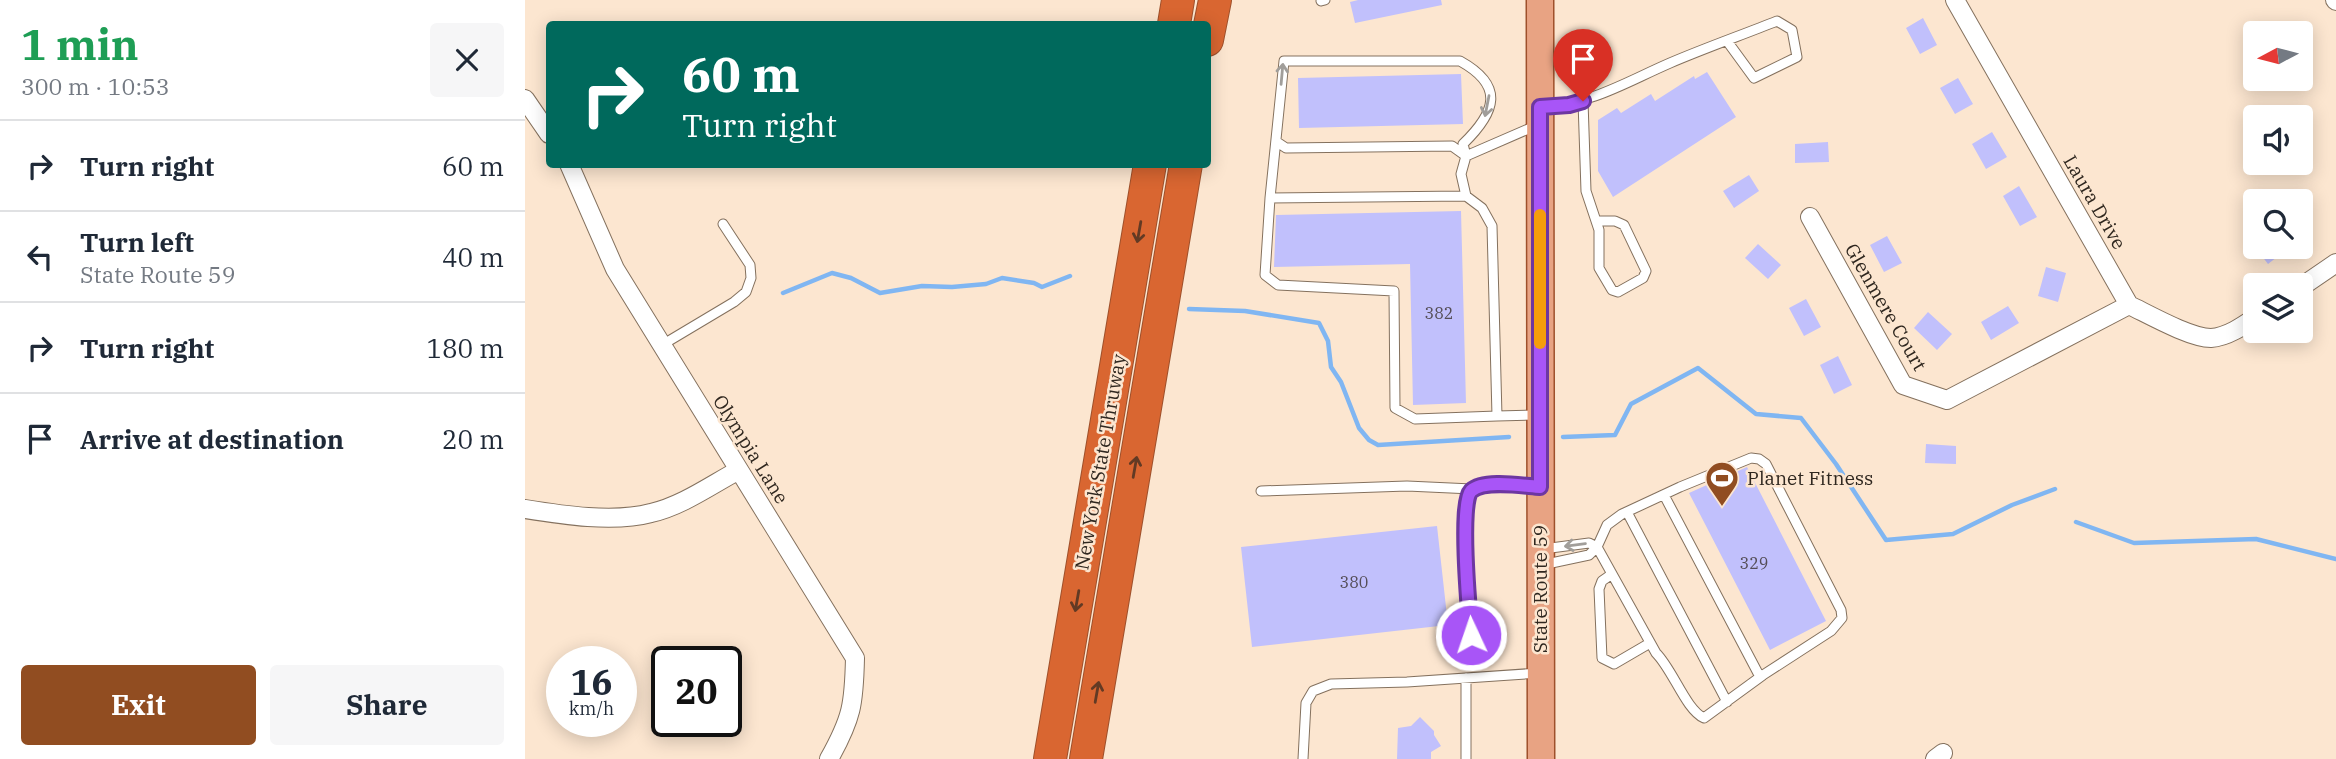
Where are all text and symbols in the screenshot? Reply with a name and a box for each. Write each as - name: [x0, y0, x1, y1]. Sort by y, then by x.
- text: 1 min: [21, 17, 139, 72]
- north arrow: [2243, 21, 2313, 91]
- map controls: [2243, 21, 2313, 343]
- button: close: [430, 23, 504, 97]
- pin: [1553, 29, 1613, 101]
- icon: arrive: [1564, 40, 1602, 78]
- text: 60 m: [682, 42, 800, 105]
- icon: right: [567, 49, 658, 140]
- one-way arrow: [1276, 63, 1289, 86]
- text: 300 m · 10:53: [21, 71, 170, 101]
- one-way arrow: [1480, 94, 1493, 116]
- text: Turn right: [682, 104, 837, 146]
- button: sound: [2243, 105, 2313, 175]
- icon: right: [21, 147, 59, 185]
- text: Turn right: [80, 149, 214, 183]
- text: 60 m: [442, 149, 504, 183]
- street label: Laura Drive: [2058, 151, 2132, 253]
- button: search: [2243, 189, 2313, 259]
- one-way arrow: [1132, 220, 1145, 243]
- text: Turn left: [80, 225, 194, 259]
- icon: left: [21, 238, 59, 276]
- street label: Glenmere Court: [1840, 239, 1932, 375]
- text: 40 m: [442, 240, 504, 274]
- text: State Route 59: [80, 259, 235, 289]
- button: layers: [2243, 273, 2313, 343]
- house number: 382: [1425, 303, 1453, 323]
- icon: right: [21, 329, 59, 367]
- text: Turn right: [80, 331, 214, 365]
- text: 180 m: [426, 331, 504, 365]
- street label: New York State Thruway: [1069, 351, 1131, 572]
- street label: Olympia Lane: [708, 390, 794, 508]
- icon: arrive: [21, 420, 59, 458]
- text: Arrive at destination: [80, 422, 344, 456]
- text: 20 m: [442, 422, 504, 456]
- one-way arrow: [1129, 456, 1142, 479]
- sports icon: Planet Fitness: [1703, 459, 1741, 508]
- place label: Planet Fitness: [1747, 466, 1873, 490]
- street label: State Route 59: [1528, 525, 1552, 653]
- one-way arrow: [1565, 538, 1587, 551]
- house number: 329: [1740, 553, 1768, 573]
- house number: 380: [1340, 572, 1368, 592]
- one-way arrow: [1070, 589, 1083, 612]
- position arrow: [1434, 598, 1508, 672]
- speed limit sign: 20: [651, 646, 742, 737]
- text: 16: [570, 659, 613, 705]
- button: Exit: [21, 665, 256, 745]
- button: Share: [270, 665, 504, 745]
- one-way arrow: [1091, 681, 1104, 704]
- text: km/h: [569, 697, 614, 720]

